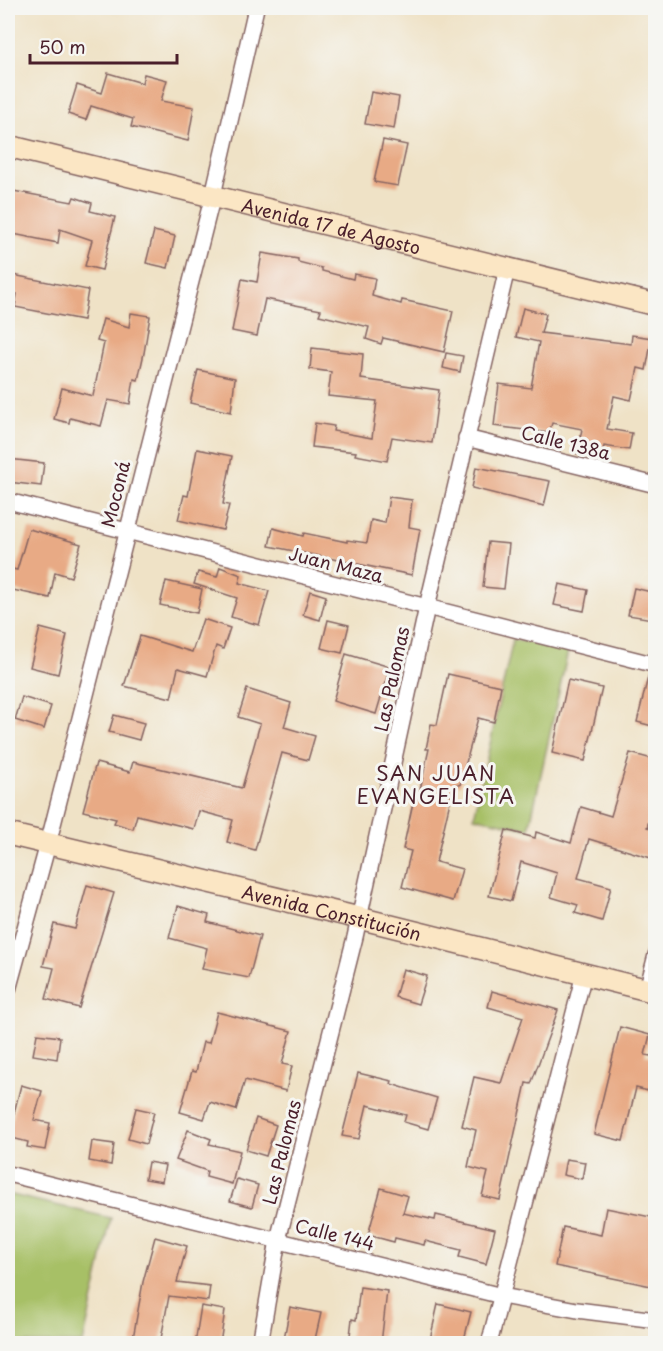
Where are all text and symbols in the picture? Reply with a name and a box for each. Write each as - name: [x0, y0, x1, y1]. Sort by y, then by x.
- scale bar: [30, 27, 177, 65]
- text: 50 m: [39, 33, 86, 60]
- street label: Avenida 17 de Agosto: [239, 190, 424, 260]
- street label: Calle 138a: [518, 418, 614, 466]
- street label: Moconá: [94, 457, 137, 530]
- street label: Juan Maza: [286, 539, 387, 589]
- street label: Las Palomas: [367, 624, 415, 734]
- district label: SAN JUAN EVANGELISTA: [357, 758, 516, 811]
- street label: Avenida Constitución: [239, 877, 424, 947]
- street label: Las Palomas: [255, 1097, 307, 1207]
- street label: Calle 144: [292, 1211, 378, 1257]

